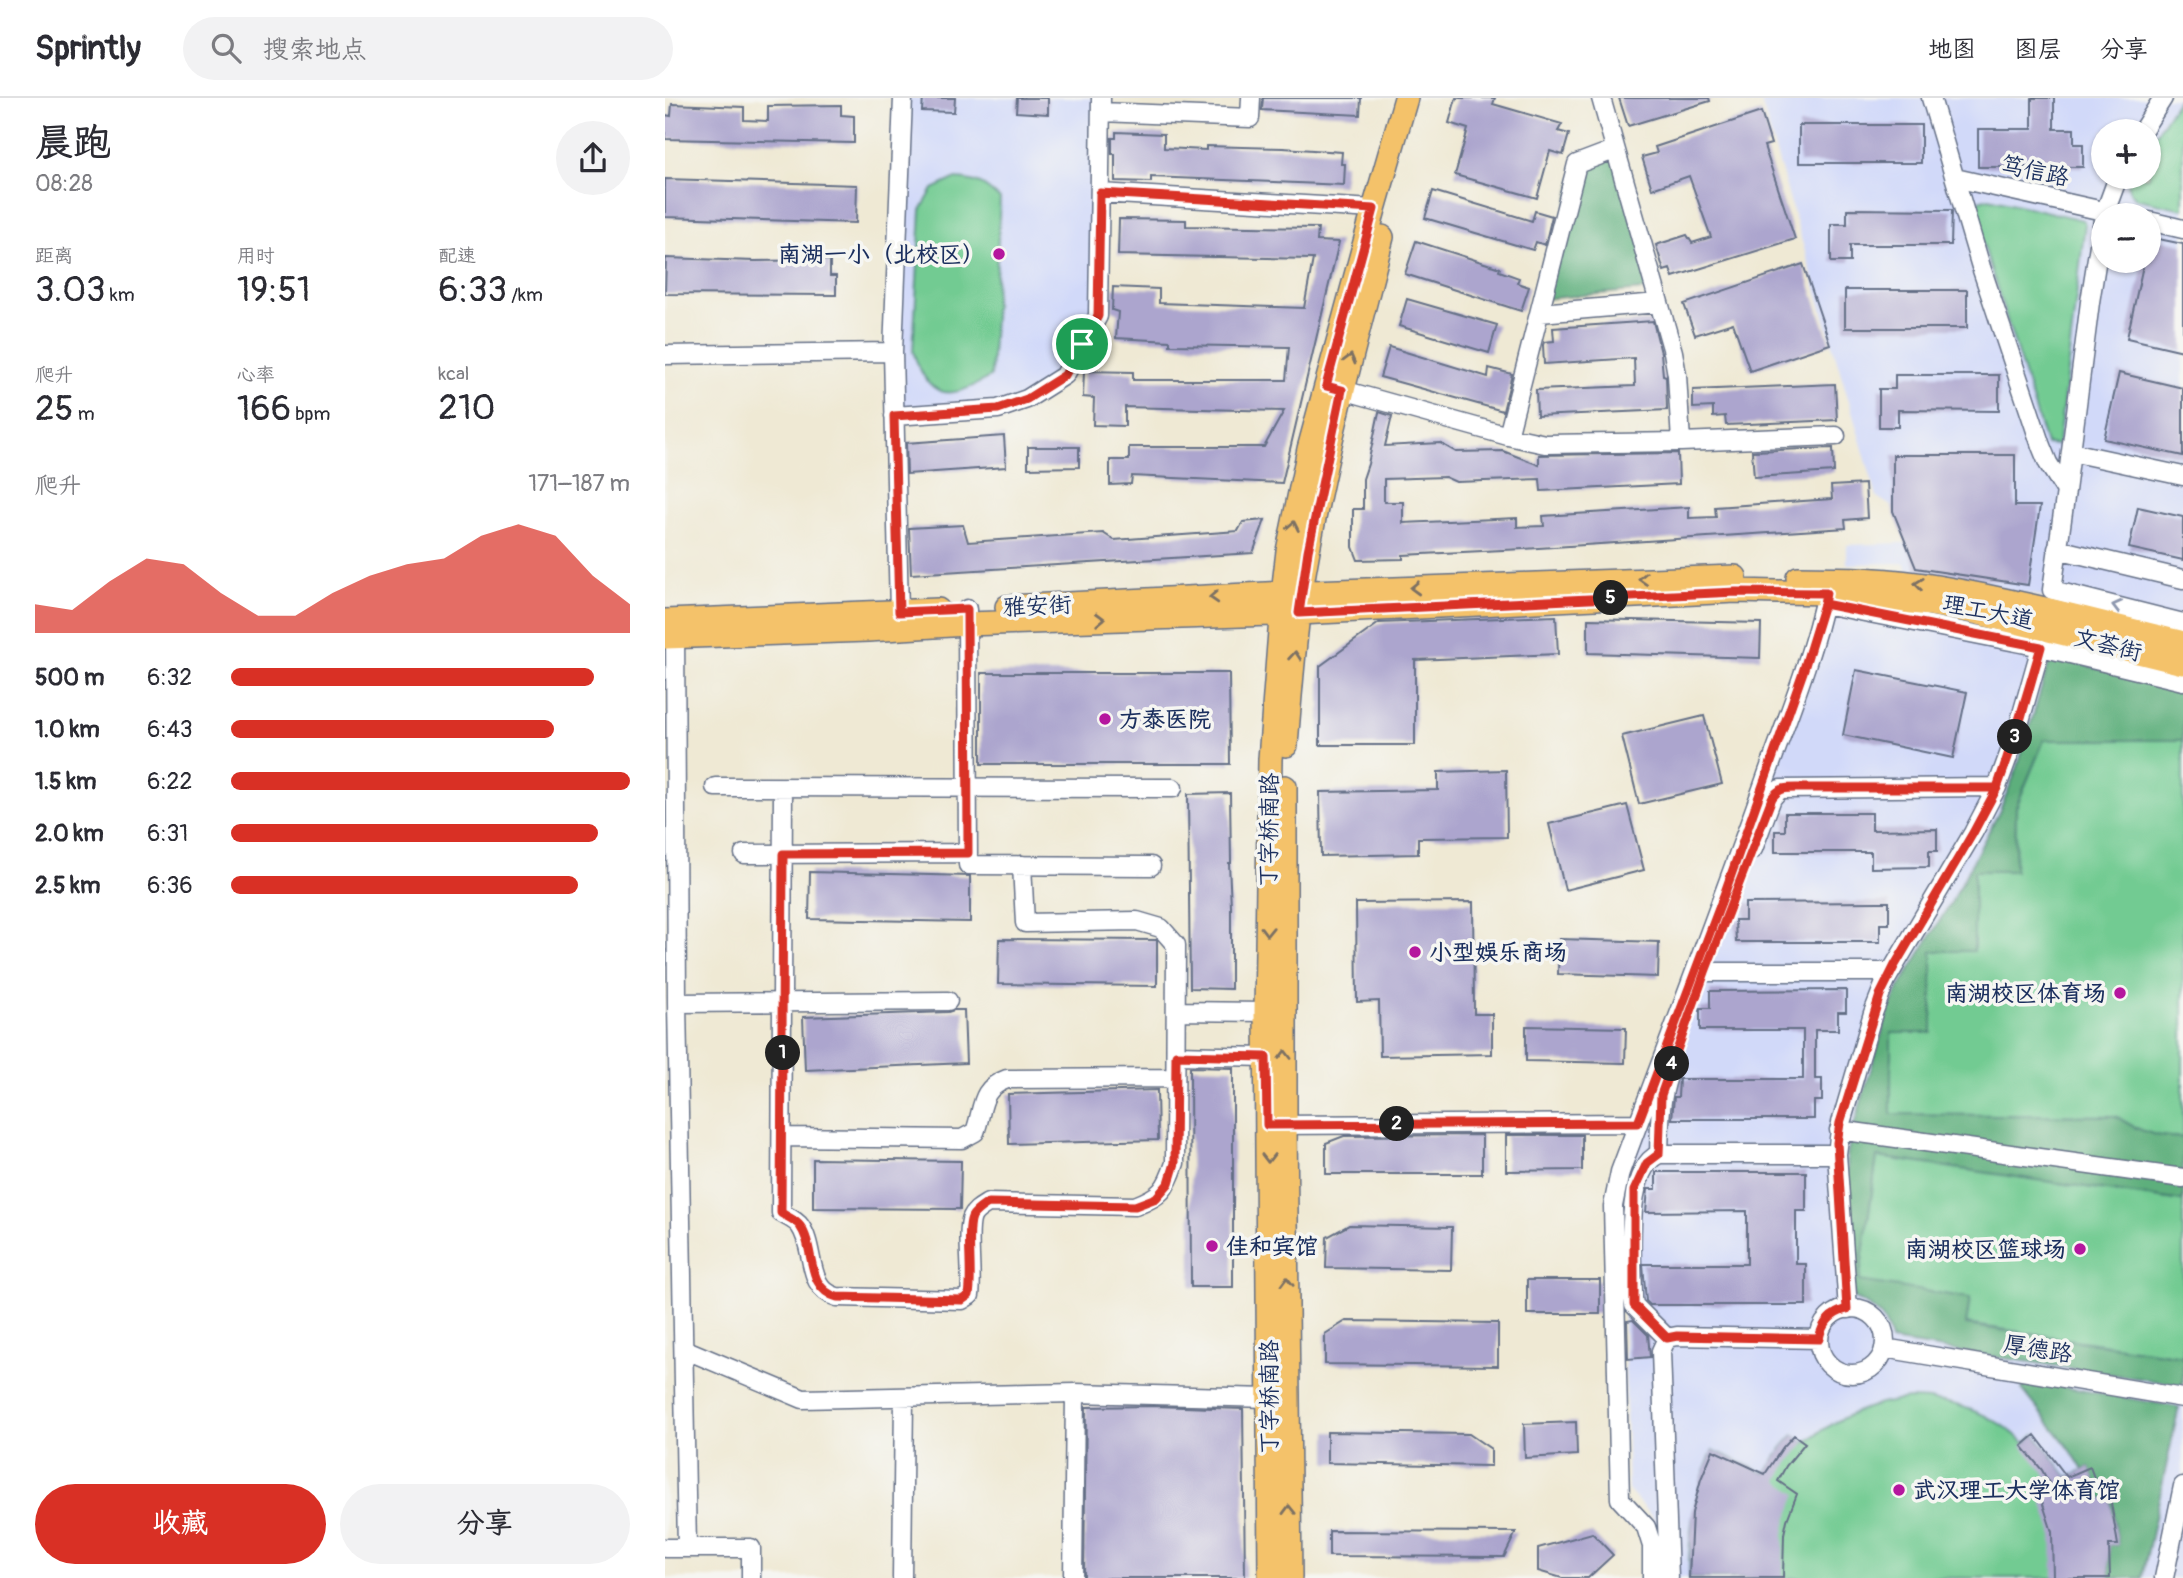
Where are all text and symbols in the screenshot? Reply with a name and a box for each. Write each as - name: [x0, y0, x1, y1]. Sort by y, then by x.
- search box: [183, 17, 673, 80]
- text: Sprintly: [35, 28, 141, 69]
- icon: search: [207, 29, 245, 67]
- text: 搜索地点: [263, 34, 367, 66]
- text: 地图: [1928, 35, 1976, 64]
- text: 图层: [2014, 35, 2062, 64]
- text: 分享: [2100, 35, 2148, 64]
- text: 晨跑: [35, 119, 111, 167]
- map controls: [2091, 119, 2161, 273]
- button: +: [2091, 119, 2161, 189]
- button: share: [556, 121, 630, 195]
- street label: 笃信路: [1998, 150, 2072, 192]
- text: 08:28: [35, 169, 93, 198]
- button: −: [2091, 203, 2161, 273]
- place label: 南湖一小（北校区）: [778, 240, 985, 269]
- text: 距离: [35, 244, 73, 268]
- text: 用时: [237, 244, 275, 268]
- text: 配速: [438, 244, 476, 268]
- marker: 南湖一小（北校区）: [991, 246, 1007, 262]
- text: 3.03: [35, 268, 106, 312]
- text: 19:51: [237, 268, 310, 312]
- text: 6:33: [438, 268, 507, 312]
- text: km: [106, 283, 135, 307]
- text: /km: [507, 283, 543, 307]
- pin: [1052, 314, 1112, 374]
- icon: arrive: [1063, 325, 1101, 363]
- one-way arrow: [1342, 353, 1357, 365]
- text: kcal: [438, 362, 469, 386]
- text: 爬升: [35, 363, 73, 387]
- text: 心率: [237, 363, 275, 387]
- text: 210: [438, 386, 495, 430]
- text: 25: [35, 387, 74, 431]
- text: 166: [237, 387, 291, 431]
- text: m: [74, 402, 95, 426]
- text: bpm: [291, 402, 330, 426]
- text: 171–187 m: [528, 469, 630, 498]
- text: 爬升: [35, 471, 81, 500]
- one-way arrow: [1285, 520, 1300, 532]
- one-way arrow: [1637, 572, 1648, 587]
- one-way arrow: [1913, 577, 1925, 592]
- pin: 5: [1593, 580, 1629, 616]
- one-way arrow: [1410, 581, 1421, 596]
- text: 5: [1605, 585, 1616, 609]
- one-way arrow: [1209, 589, 1220, 604]
- street label: 理工大道: [1940, 589, 2036, 635]
- street label: 雅安街: [1002, 590, 1072, 622]
- one-way arrow: [2111, 600, 2123, 614]
- one-way arrow: [1095, 612, 1106, 627]
- street label: 文荟街: [2071, 623, 2145, 667]
- one-way arrow: [1287, 650, 1302, 661]
- text: 500 m: [35, 663, 104, 692]
- text: 6:32: [147, 663, 192, 692]
- place label: 方泰医院: [1119, 705, 1211, 734]
- marker: 方泰医院: [1097, 711, 1113, 727]
- text: 1.0 km: [35, 715, 100, 744]
- text: 6:43: [147, 715, 193, 744]
- pin: 3: [1997, 720, 2033, 754]
- text: 3: [2009, 724, 2020, 748]
- text: 1.5 km: [35, 767, 97, 796]
- text: 6:22: [147, 767, 192, 796]
- street label: 丁字桥南路: [1253, 772, 1285, 888]
- text: 2.0 km: [35, 819, 104, 848]
- text: 6:31: [147, 819, 188, 848]
- text: 2.5 km: [35, 871, 100, 900]
- text: 6:36: [147, 871, 193, 900]
- one-way arrow: [1260, 925, 1275, 936]
- place label: 小型娱乐商场: [1429, 938, 1567, 967]
- marker: 小型娱乐商场: [1407, 944, 1423, 960]
- place label: 南湖校区体育场: [1945, 979, 2106, 1008]
- marker: 南湖校区体育场: [2112, 985, 2128, 1001]
- pin: 1: [765, 1035, 801, 1070]
- text: 1: [779, 1040, 786, 1064]
- pin: 4: [1655, 1046, 1689, 1082]
- one-way arrow: [1277, 1049, 1293, 1060]
- text: 4: [1666, 1051, 1677, 1075]
- pin: 2: [1379, 1107, 1415, 1142]
- text: 2: [1391, 1111, 1402, 1135]
- one-way arrow: [1260, 1153, 1275, 1164]
- place label: 佳和宾馆: [1226, 1232, 1318, 1261]
- place label: 南湖校区篮球场: [1905, 1235, 2066, 1264]
- marker: 佳和宾馆: [1204, 1238, 1220, 1254]
- marker: 南湖校区篮球场: [2072, 1241, 2088, 1257]
- one-way arrow: [1279, 1277, 1295, 1287]
- street label: 厚德路: [2002, 1329, 2074, 1369]
- street label: 丁字桥南路: [1255, 1340, 1284, 1455]
- place label: 武汉理工大学体育馆: [1913, 1476, 2120, 1505]
- marker: 武汉理工大学体育馆: [1891, 1482, 1907, 1498]
- button: 收藏: [35, 1484, 326, 1564]
- button: 分享: [340, 1484, 630, 1564]
- one-way arrow: [1281, 1504, 1297, 1515]

